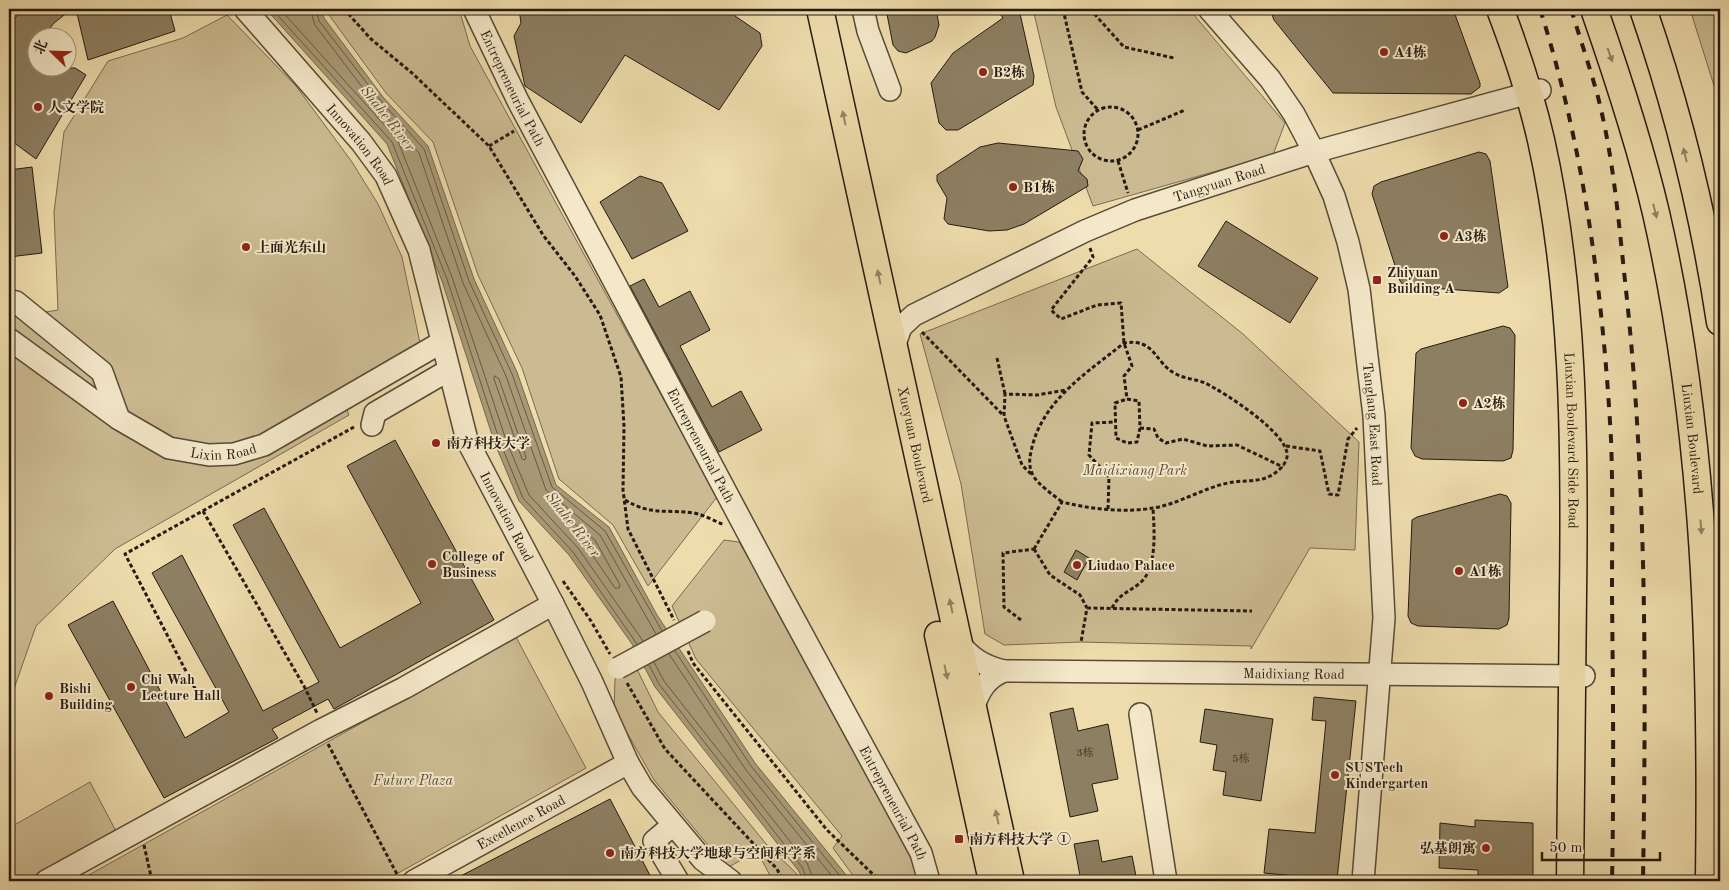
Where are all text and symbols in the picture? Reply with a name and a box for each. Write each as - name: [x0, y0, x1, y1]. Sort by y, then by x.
- north arrow: [28, 28, 78, 78]
- street label: Entrepreneurial Path: [477, 28, 547, 149]
- text: 北: [31, 38, 50, 56]
- place label: A4栋: [1394, 45, 1427, 60]
- marker: A4栋: [1378, 46, 1390, 58]
- one-way arrow: [1607, 47, 1614, 62]
- place label: B2栋: [993, 65, 1025, 80]
- marker: B2栋: [977, 66, 989, 78]
- water label: Shahe River: [357, 83, 417, 155]
- place label: 人文学院: [48, 100, 104, 115]
- marker: 人文学院: [32, 101, 44, 113]
- street label: Innovation Road: [323, 102, 395, 187]
- one-way arrow: [840, 110, 848, 126]
- one-way arrow: [1681, 147, 1689, 162]
- street label: Tangyuan Road: [1172, 162, 1267, 205]
- place label: B1栋: [1023, 180, 1055, 195]
- marker: B1栋: [1007, 181, 1019, 193]
- one-way arrow: [1651, 203, 1659, 218]
- place label: A3栋: [1454, 229, 1487, 244]
- marker: A3栋: [1438, 230, 1450, 242]
- place label: 上面光东山: [256, 240, 326, 255]
- marker: 上面光东山: [240, 241, 252, 253]
- place label: Zhiyuan Building A: [1387, 266, 1455, 296]
- one-way arrow: [875, 269, 883, 284]
- marker: Zhiyuan Building A: [1371, 274, 1383, 286]
- street label: Liuxian Boulevard Side Road: [1561, 352, 1580, 529]
- street label: Tanglang East Road: [1360, 362, 1383, 486]
- street label: Liuxian Boulevard: [1679, 382, 1704, 495]
- street label: Xueyuan Boulevard: [895, 385, 934, 505]
- street label: Entrepreneurial Path: [664, 386, 737, 506]
- place label: A2栋: [1473, 396, 1506, 411]
- marker: A2栋: [1457, 397, 1469, 409]
- place label: 南方科技大学: [446, 436, 530, 451]
- marker: 南方科技大学: [430, 437, 442, 449]
- street label: Lixin Road: [189, 442, 258, 463]
- park label: Maidixiang Park: [1082, 464, 1187, 479]
- street label: Innovation Road: [477, 470, 535, 564]
- water label: Shahe River: [542, 489, 602, 561]
- one-way arrow: [1698, 519, 1706, 535]
- place label: College of Business: [442, 550, 505, 580]
- marker: College of Business: [426, 558, 438, 570]
- marker: Liudao Palace: [1071, 559, 1083, 571]
- place label: Liudao Palace: [1087, 559, 1175, 573]
- place label: A1栋: [1469, 564, 1502, 579]
- marker: A1栋: [1453, 565, 1465, 577]
- one-way arrow: [947, 599, 955, 614]
- one-way arrow: [942, 665, 950, 680]
- street label: Maidixiang Road: [1243, 667, 1345, 682]
- place label: Chi Wah Lecture Hall: [141, 673, 220, 703]
- marker: Chi Wah Lecture Hall: [125, 681, 137, 693]
- place label: Bishi Building: [59, 682, 113, 712]
- marker: Bishi Building: [43, 690, 55, 702]
- street label: Entrepreneurial Path: [856, 744, 929, 862]
- house number: 3栋: [1076, 746, 1094, 759]
- house number: 5栋: [1232, 752, 1250, 765]
- place label: SUSTech Kindergarten: [1345, 761, 1429, 791]
- marker: SUSTech Kindergarten: [1329, 769, 1341, 781]
- park label: Future Plaza: [372, 774, 454, 788]
- street label: Excellence Road: [475, 793, 568, 853]
- one-way arrow: [993, 809, 1001, 824]
- scale bar: [1542, 830, 1659, 862]
- place label: 南方科技大学 ①: [969, 832, 1071, 847]
- marker: 南方科技大学 ①: [953, 833, 965, 845]
- place label: 弘基朗寓: [1420, 840, 1476, 856]
- text: 50 m: [1549, 841, 1583, 856]
- marker: 弘基朗寓: [1480, 842, 1492, 854]
- place label: 南方科技大学地球与空间科学系: [620, 845, 816, 861]
- marker: 南方科技大学地球与空间科学系: [604, 847, 616, 859]

